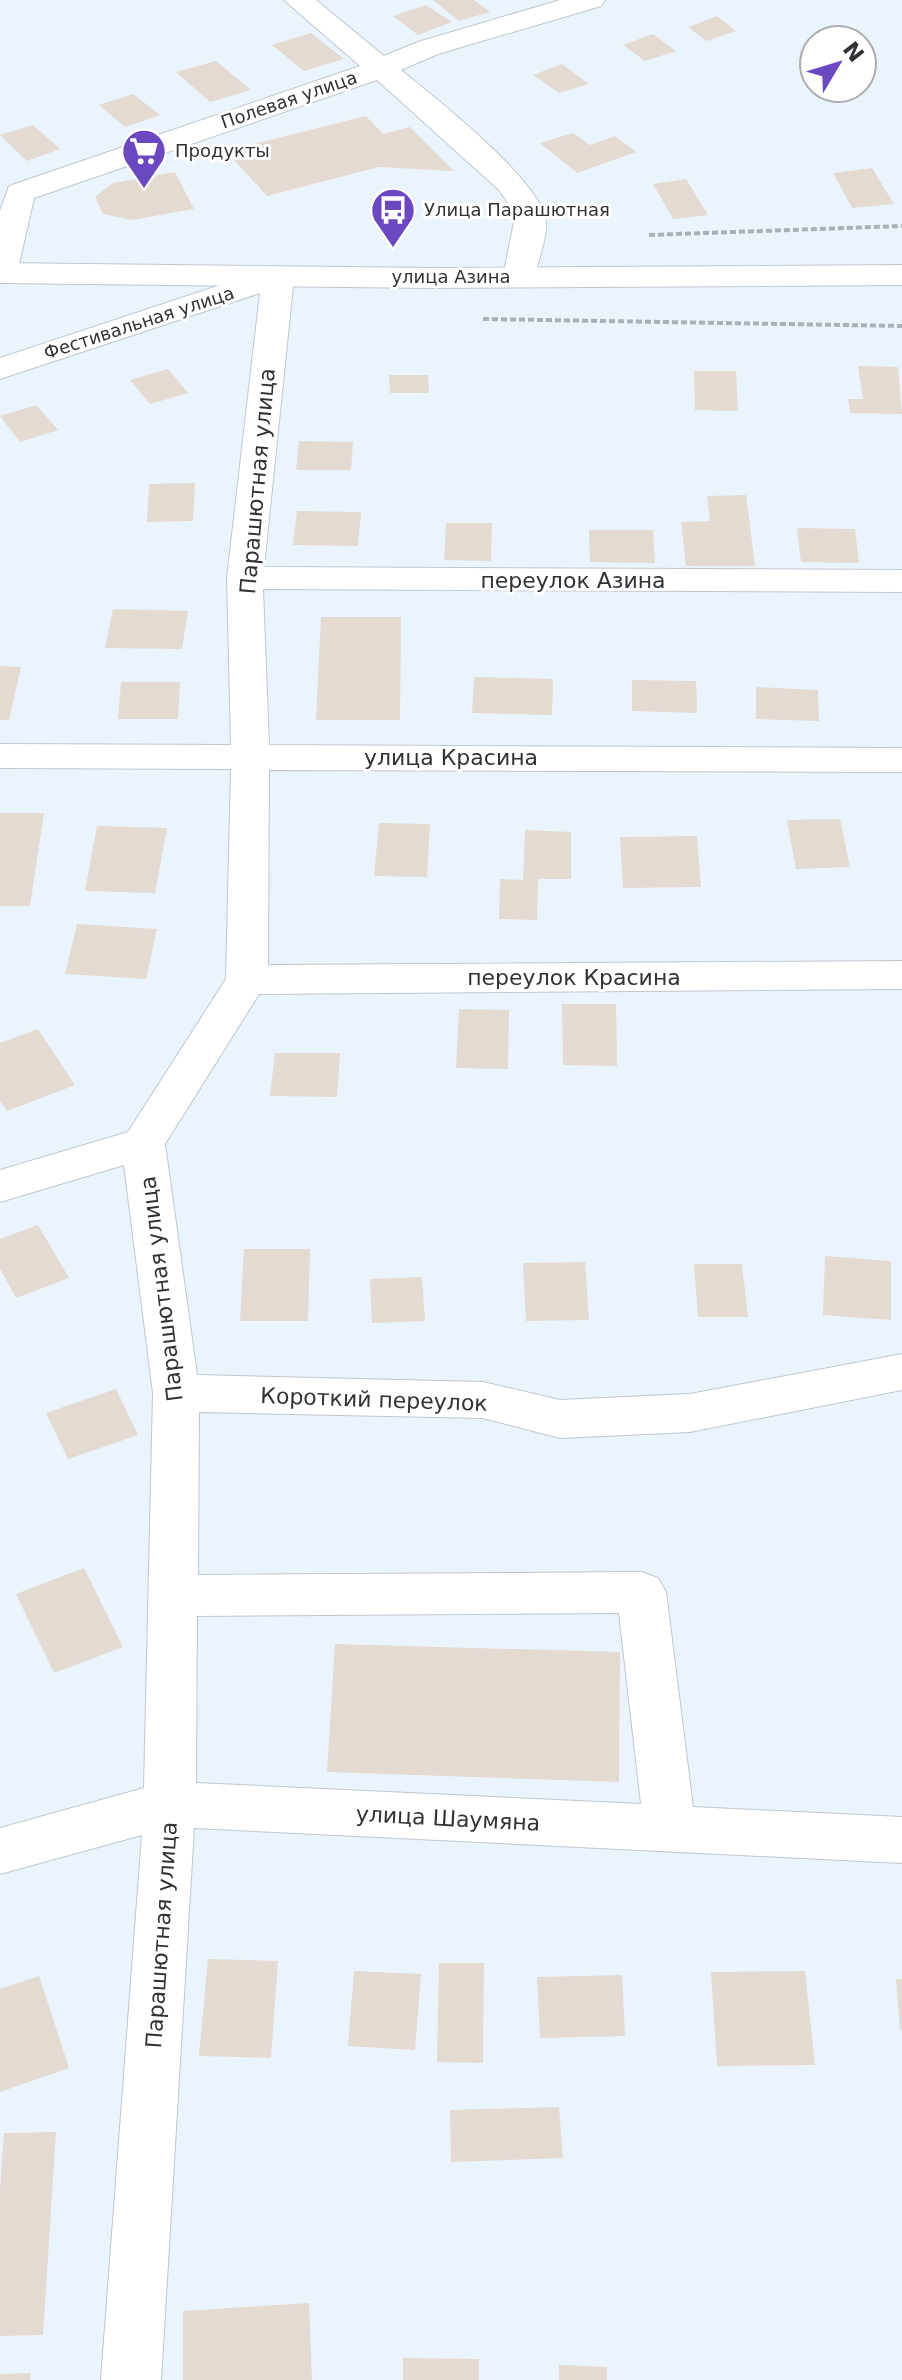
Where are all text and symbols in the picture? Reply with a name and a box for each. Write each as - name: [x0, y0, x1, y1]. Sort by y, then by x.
- north arrow: [798, 24, 878, 104]
- text: N: [838, 37, 869, 67]
- street label: Полевая улица: [218, 66, 360, 133]
- supermarket icon: Продукты: [120, 127, 168, 190]
- place label: Продукты: [175, 140, 270, 161]
- bus stop icon: Улица Парашютная: [369, 186, 417, 249]
- place label: Улица Парашютная: [424, 199, 610, 220]
- street label: улица Азина: [391, 266, 511, 287]
- street label: Фестивальная улица: [41, 282, 237, 363]
- street label: Парашютная улица: [235, 367, 280, 595]
- street label: переулок Азина: [480, 568, 666, 593]
- street label: улица Красина: [364, 745, 538, 770]
- street label: переулок Красина: [467, 965, 681, 990]
- street label: Парашютная улица: [135, 1175, 188, 1403]
- street label: Короткий переулок: [260, 1383, 488, 1416]
- street label: улица Шаумяна: [355, 1801, 541, 1836]
- street label: Парашютная улица: [141, 1821, 182, 2049]

